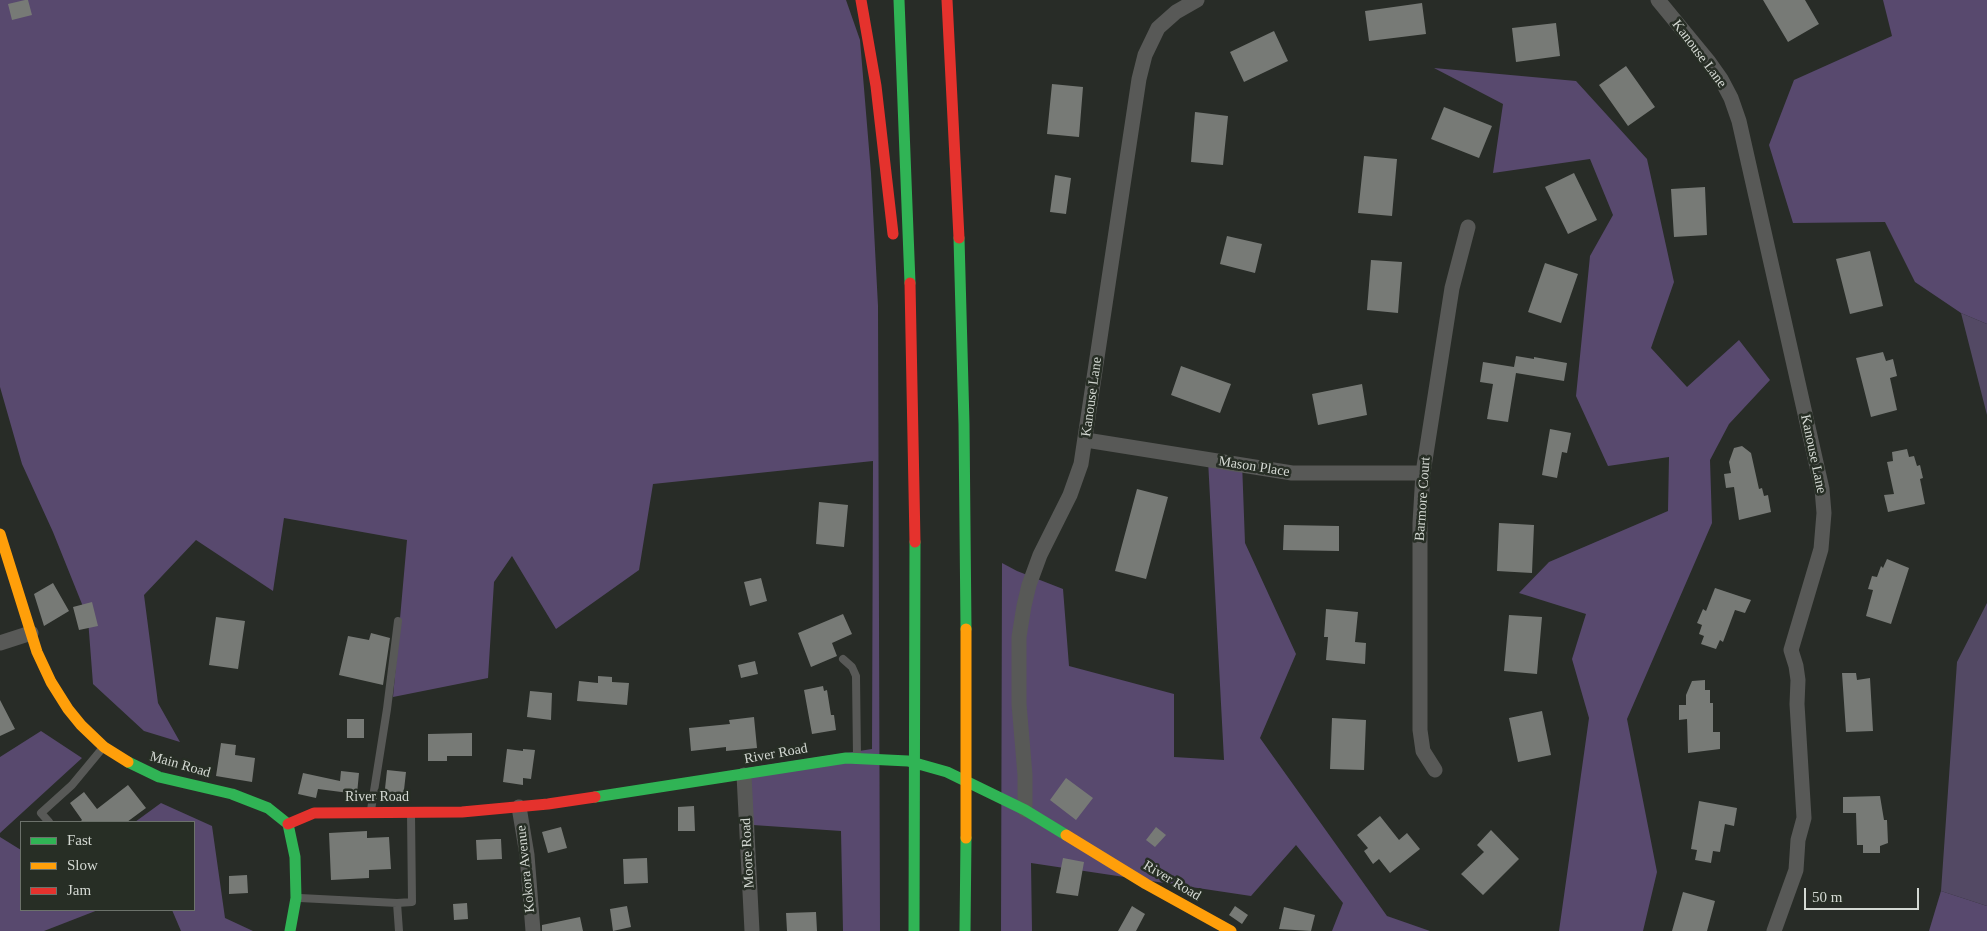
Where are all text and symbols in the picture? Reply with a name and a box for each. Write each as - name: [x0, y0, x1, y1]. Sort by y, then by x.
- street label: Kanouse Lane: [1668, 17, 1730, 91]
- street label: Kanouse Lane: [1078, 356, 1106, 438]
- street label: Kanouse Lane: [1796, 413, 1830, 495]
- street label: Mason Place: [1217, 453, 1291, 481]
- street label: Barmore Court: [1412, 456, 1434, 542]
- street label: River Road: [743, 740, 809, 768]
- street label: Main Road: [148, 748, 212, 782]
- street label: River Road: [345, 789, 409, 805]
- street label: Moore Road: [738, 817, 758, 889]
- legend: [20, 821, 195, 911]
- street label: Kokora Avenue: [513, 824, 539, 914]
- text: Fast: [67, 832, 92, 848]
- text: Slow: [67, 857, 98, 873]
- street label: River Road: [1140, 857, 1204, 905]
- scale bar: [1807, 878, 1922, 910]
- text: Jam: [67, 882, 91, 898]
- text: 50 m: [1812, 889, 1842, 905]

